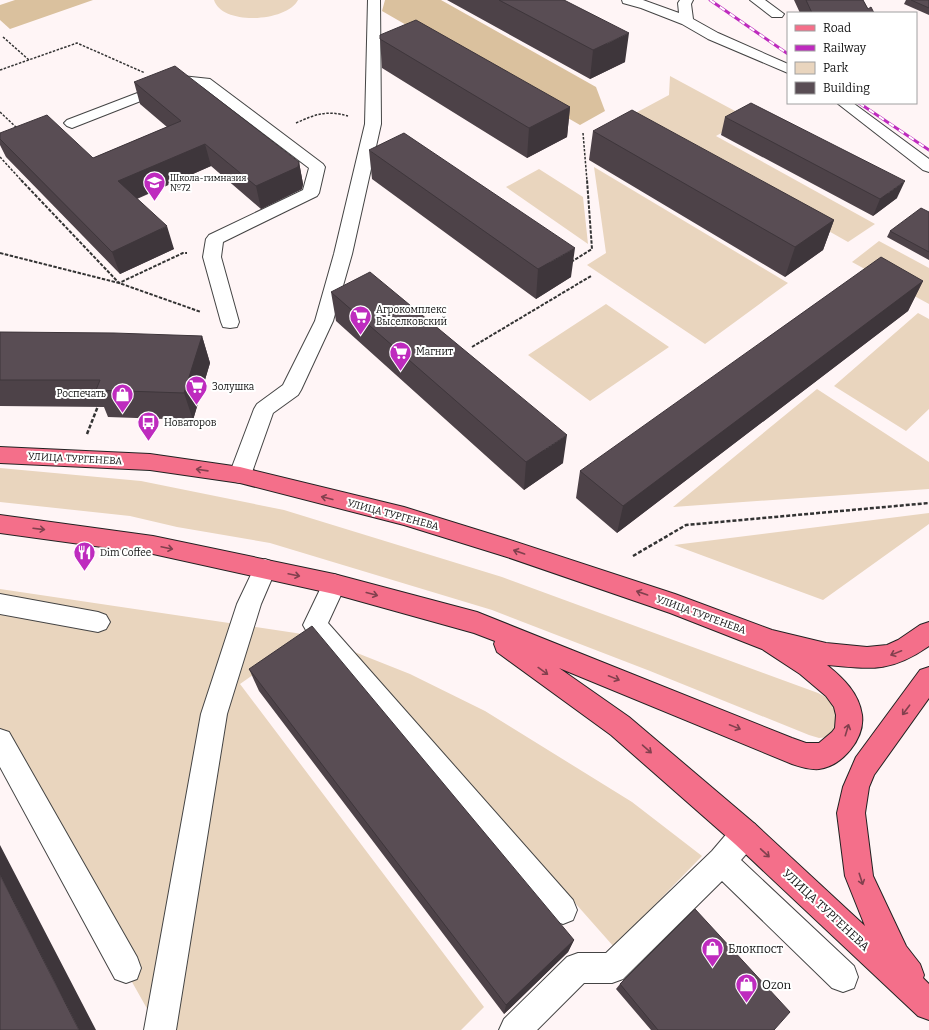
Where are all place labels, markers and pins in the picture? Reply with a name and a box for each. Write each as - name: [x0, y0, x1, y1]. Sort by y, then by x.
- school or university icon: Школа-гимназия №72: [142, 170, 168, 203]
- place label: Школа-гимназия №72: [170, 173, 247, 193]
- supermarket icon: Агрокомплекс Выселковский: [348, 303, 374, 336]
- place label: Агрокомплекс Выселковский: [376, 304, 448, 328]
- supermarket icon: Магнит: [388, 339, 414, 372]
- place label: Магнит: [416, 346, 453, 358]
- supermarket icon: Золушка: [183, 374, 209, 407]
- shop icon: Роспечать: [109, 381, 135, 414]
- place label: Золушка: [212, 381, 255, 393]
- place label: Роспечать: [57, 388, 106, 400]
- bus stop icon: Новаторов: [136, 410, 162, 443]
- place label: Новаторов: [164, 417, 217, 429]
- restaurant icon: Dim Coffee: [72, 540, 98, 573]
- place label: Dim Coffee: [100, 547, 151, 559]
- shop icon: Блокпост: [699, 936, 725, 969]
- place label: Блокпост: [728, 942, 783, 956]
- shop icon: Ozon: [733, 972, 759, 1005]
- place label: Ozon: [762, 978, 792, 992]

